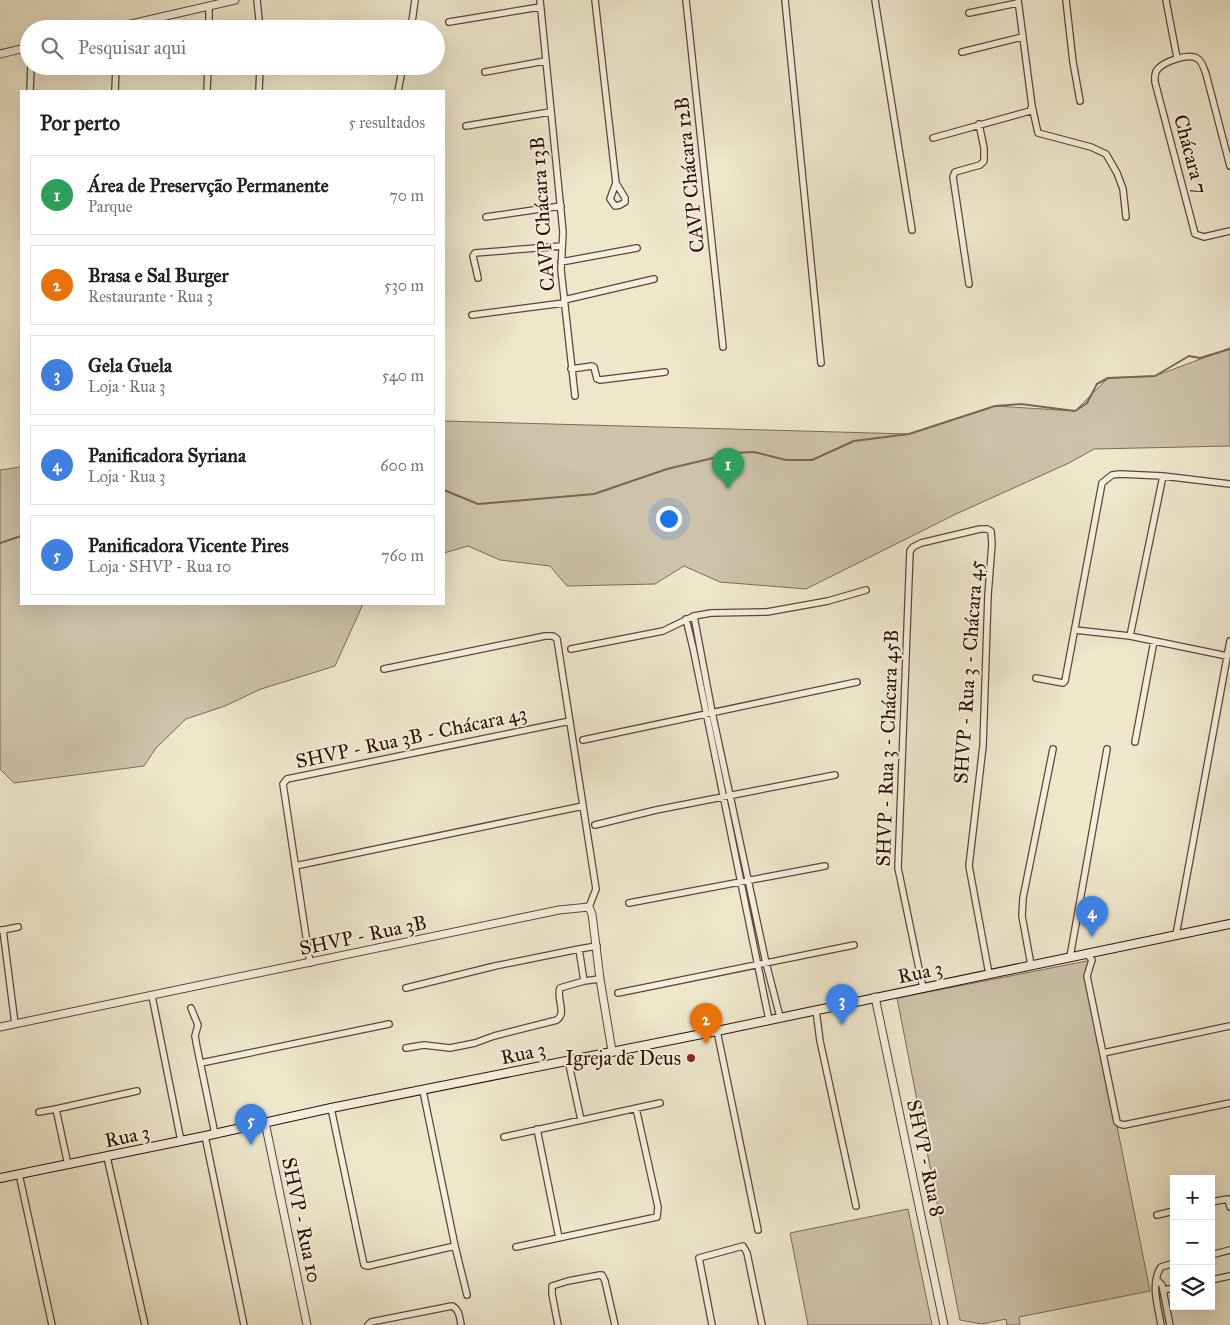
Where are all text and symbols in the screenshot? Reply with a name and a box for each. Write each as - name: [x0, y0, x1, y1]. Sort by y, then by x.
- search box: [20, 20, 445, 75]
- icon: search: [38, 34, 66, 62]
- text: Pesquisar aqui: [78, 36, 186, 59]
- street label: CAVP Chácara 12B: [669, 96, 709, 254]
- text: Por perto: [40, 110, 120, 136]
- street label: Chácara 7: [1169, 112, 1213, 196]
- text: 5 resultados: [348, 113, 425, 132]
- street label: CAVP Chácara 13B: [525, 136, 559, 292]
- text: Área de Preservção Permanente: [88, 174, 329, 197]
- text: 1: [54, 186, 60, 205]
- text: 70 m: [389, 186, 424, 205]
- text: Parque: [88, 197, 132, 216]
- text: Brasa e Sal Burger: [88, 264, 229, 287]
- text: 2: [53, 276, 61, 295]
- text: 530 m: [384, 276, 424, 295]
- text: Restaurante · Rua 3: [88, 287, 213, 306]
- text: Gela Guela: [88, 354, 172, 377]
- text: 3: [54, 366, 60, 385]
- text: 540 m: [382, 366, 424, 385]
- text: Loja · Rua 3: [88, 377, 165, 396]
- text: Panificadora Syriana: [88, 444, 246, 467]
- pin: 1: [712, 448, 744, 489]
- text: 4: [53, 456, 61, 475]
- text: 600 m: [380, 456, 424, 475]
- text: Loja · Rua 3: [88, 467, 165, 486]
- your location: [656, 506, 682, 532]
- text: Panificadora Vicente Pires: [88, 534, 289, 557]
- text: 5: [53, 546, 61, 565]
- text: 760 m: [381, 546, 424, 565]
- text: Loja · SHVP - Rua 10: [88, 557, 231, 576]
- street label: SHVP - Rua 3 - Chácara 45: [948, 559, 988, 785]
- street label: SHVP - Rua 3 - Chácara 45B: [871, 629, 903, 867]
- street label: SHVP - Rua 3B - Chácara 43: [293, 701, 529, 773]
- pin: 4: [1076, 896, 1108, 937]
- street label: SHVP - Rua 3B: [297, 910, 429, 960]
- street label: Rua 3: [895, 956, 945, 988]
- pin: 3: [826, 984, 858, 1025]
- pin: 2: [690, 1003, 722, 1044]
- street label: Rua 3: [498, 1037, 548, 1069]
- place label: Igreja de Deus: [565, 1046, 681, 1071]
- marker: Igreja de Deus: [685, 1052, 697, 1064]
- street label: SHVP - Rua 8: [902, 1097, 950, 1219]
- pin: 5: [235, 1104, 267, 1145]
- street label: Rua 3: [102, 1120, 152, 1152]
- street label: SHVP - Rua 10: [277, 1155, 327, 1285]
- map controls: [1170, 1175, 1215, 1310]
- button: +: [1170, 1175, 1215, 1220]
- button: −: [1170, 1220, 1215, 1265]
- button: layers: [1170, 1265, 1215, 1310]

